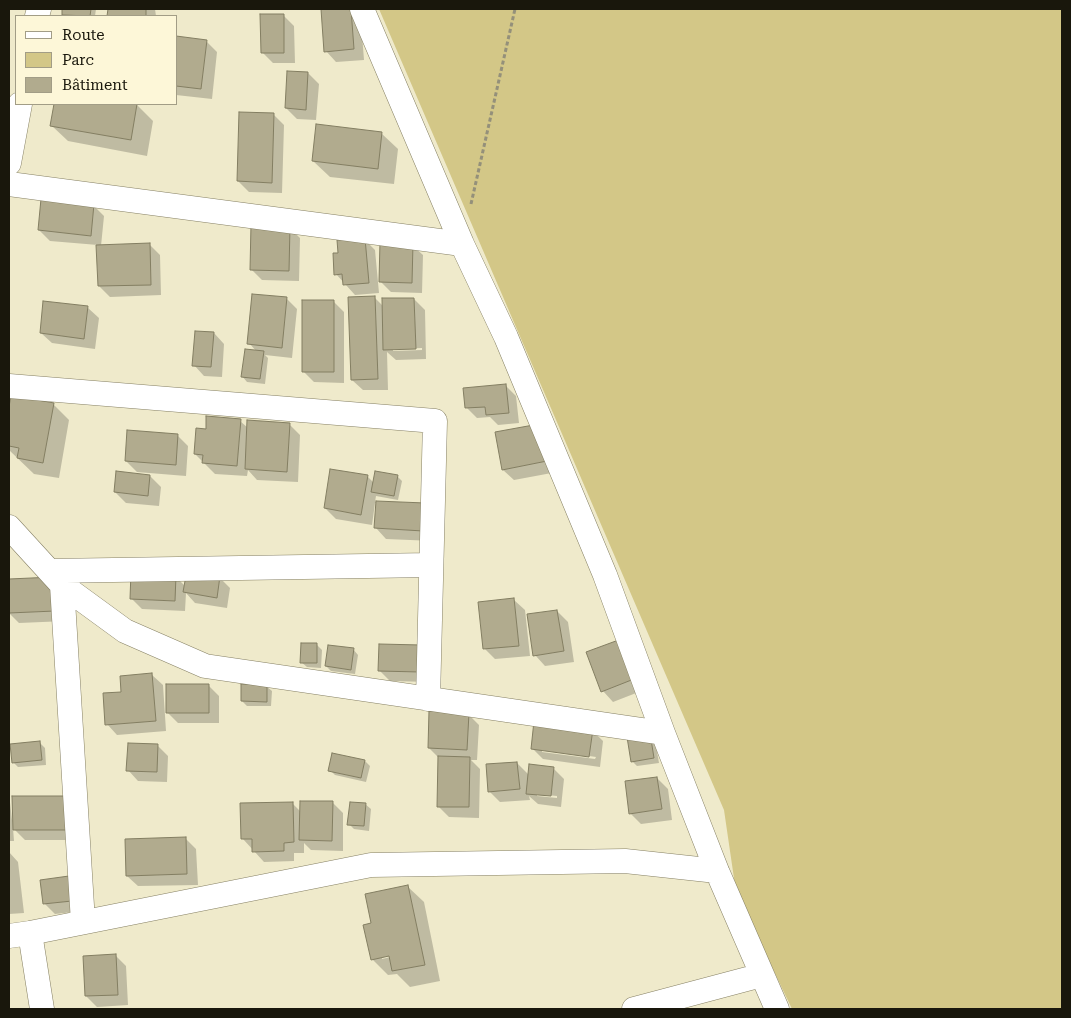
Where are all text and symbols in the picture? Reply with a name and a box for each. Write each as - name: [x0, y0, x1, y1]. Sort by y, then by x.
- legend: [15, 15, 178, 105]
- text: Route: [62, 26, 104, 44]
- text: Parc: [62, 51, 94, 69]
- text: Bâtiment: [62, 76, 128, 94]

